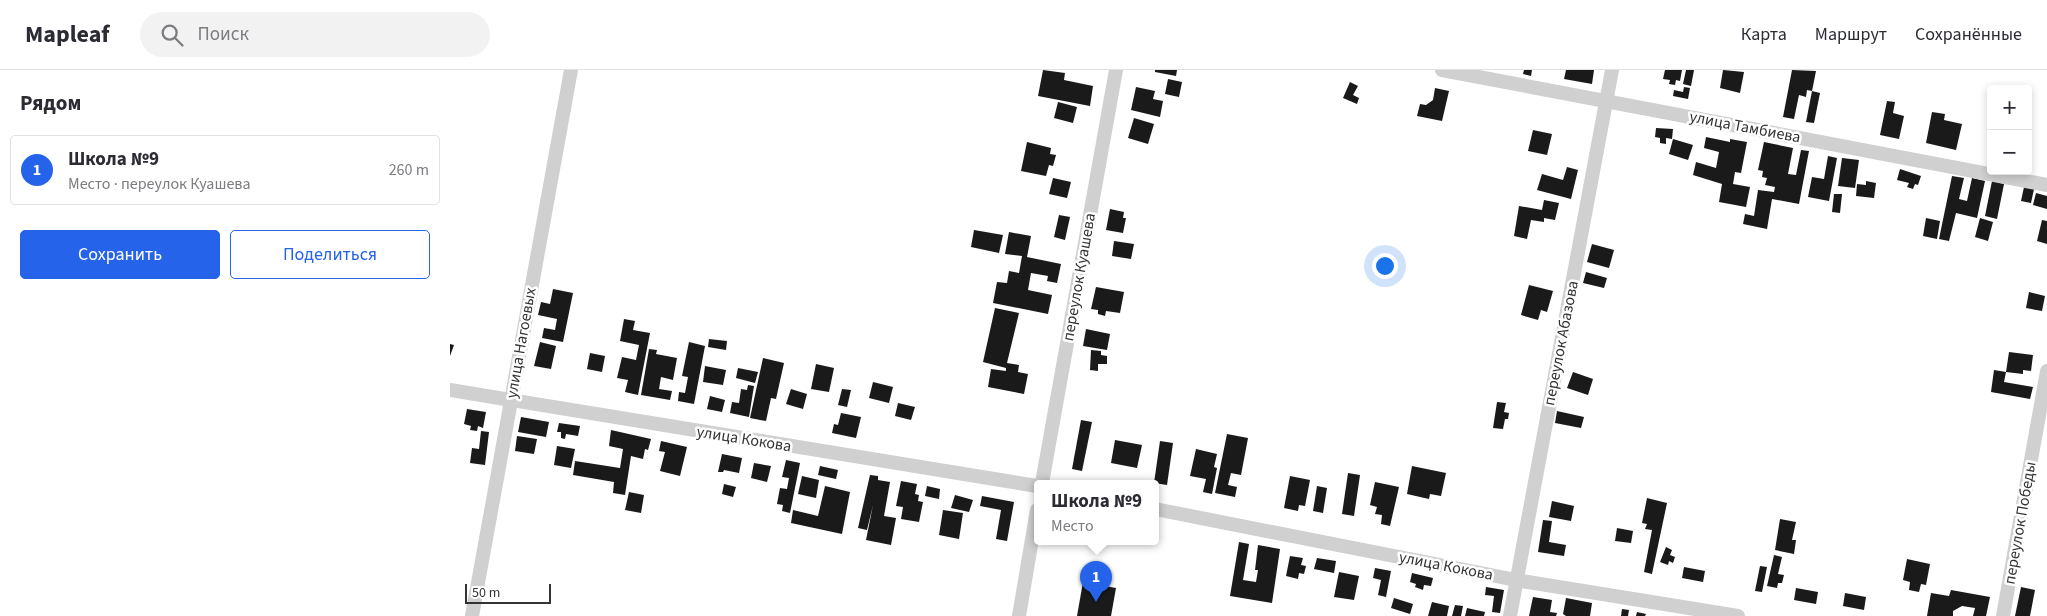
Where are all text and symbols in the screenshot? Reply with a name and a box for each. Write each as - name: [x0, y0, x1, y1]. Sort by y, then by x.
- search box: [140, 12, 490, 57]
- text: Mapleaf: [25, 17, 110, 52]
- icon: search: [158, 21, 186, 49]
- text: Поиск: [198, 21, 249, 48]
- text: Карта: [1741, 22, 1787, 47]
- text: Маршрут: [1815, 22, 1887, 47]
- text: Сохранённые: [1915, 22, 2022, 47]
- map controls: [1987, 85, 2032, 175]
- button: +: [1987, 85, 2032, 130]
- text: Рядом: [20, 88, 81, 118]
- street label: улица Тамбиева: [1688, 105, 1802, 149]
- button: −: [1987, 130, 2032, 175]
- text: Школа №9: [68, 146, 159, 173]
- text: 1: [33, 159, 41, 181]
- text: 260 m: [389, 159, 429, 181]
- text: Место · переулок Куашева: [68, 173, 251, 195]
- street label: переулок Куашева: [1057, 211, 1101, 343]
- button: Сохранить: [20, 230, 220, 279]
- button: Поделиться: [230, 230, 430, 279]
- your location: [1372, 253, 1398, 279]
- street label: переулок Абазова: [1538, 279, 1584, 407]
- street label: улица Нагоевых: [500, 286, 542, 400]
- street label: улица Кокова: [695, 421, 793, 457]
- street label: переулок Победы: [1998, 460, 2042, 586]
- popup: [1034, 480, 1159, 545]
- text: Школа №9: [1051, 488, 1142, 515]
- text: Место: [1051, 515, 1094, 537]
- street label: улица Кокова: [1397, 546, 1495, 586]
- pin: 1: [1080, 561, 1112, 602]
- scale bar: [465, 581, 551, 604]
- text: 50 m: [472, 583, 500, 603]

